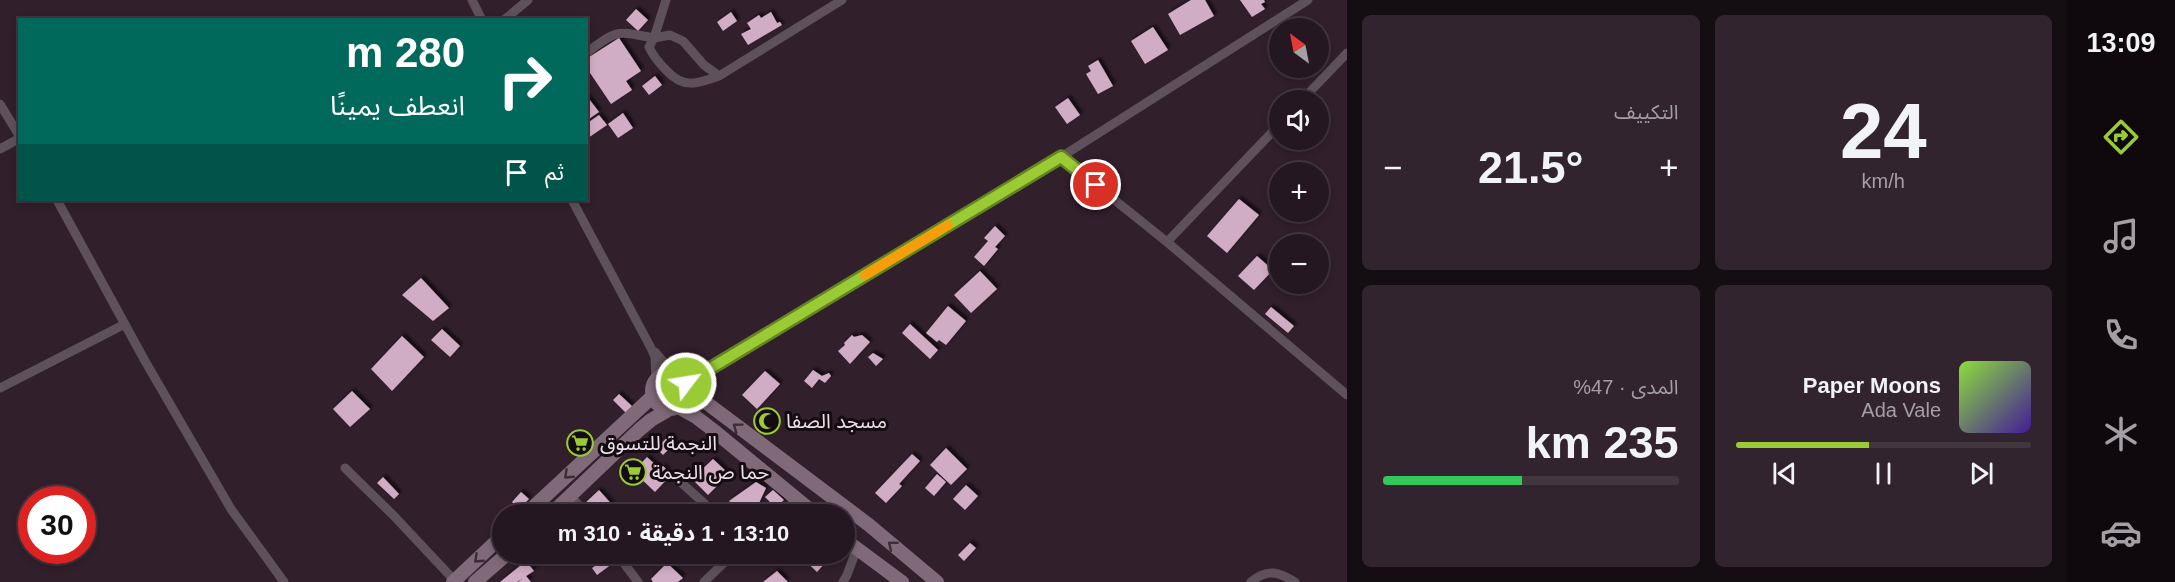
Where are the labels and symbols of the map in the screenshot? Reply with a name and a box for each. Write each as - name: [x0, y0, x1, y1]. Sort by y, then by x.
- north arrow: [1269, 18, 1329, 78]
- pin: [1070, 159, 1121, 210]
- position arrow: [654, 351, 718, 415]
- mosque icon: مسجد الصفا: [752, 406, 782, 436]
- place label: مسجد الصفا: [786, 410, 887, 432]
- one-way arrow: [732, 423, 743, 434]
- supermarket icon: النجمة للتسوق: [565, 428, 595, 458]
- place label: النجمة للتسوق: [600, 432, 717, 455]
- supermarket icon: حما ص النجمة: [618, 457, 648, 487]
- place label: حما ص النجمة: [652, 461, 769, 484]
- one-way arrow: [565, 468, 575, 479]
- speed limit sign: 30: [18, 486, 96, 564]
- one-way arrow: [888, 541, 899, 552]
- one-way arrow: [474, 552, 485, 563]

